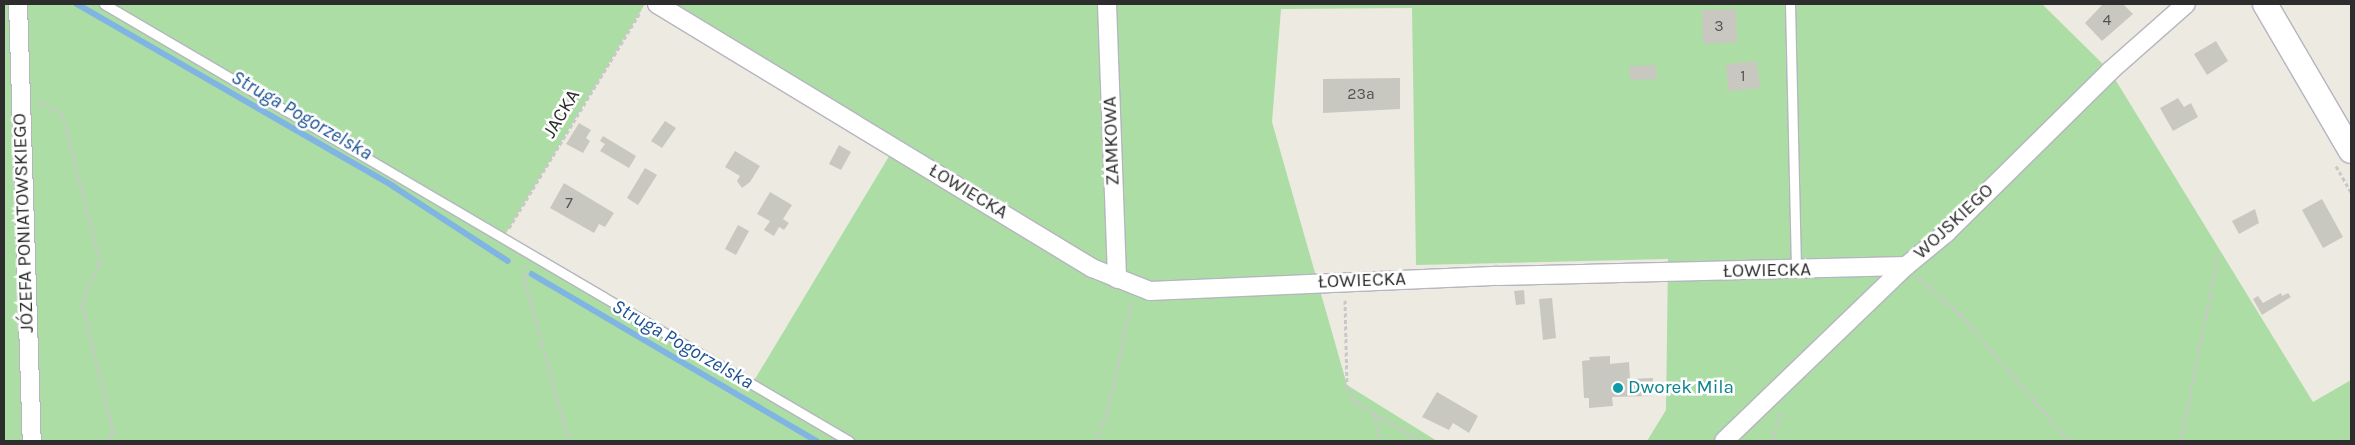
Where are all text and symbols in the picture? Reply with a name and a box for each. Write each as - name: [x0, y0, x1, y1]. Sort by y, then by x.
- house number: 4: [2103, 10, 2111, 30]
- house number: 3: [1714, 16, 1724, 36]
- water label: Struga Pogorzelska: [227, 65, 377, 165]
- house number: 1: [1740, 66, 1746, 86]
- house number: 23a: [1347, 84, 1375, 104]
- street label: JACKA: [539, 86, 585, 142]
- street label: ZAMKOWA: [1099, 96, 1125, 186]
- street label: JÓZEFA PONIATOWSKIEGO: [9, 113, 39, 333]
- street label: ŁOWIECKA: [924, 160, 1012, 224]
- street label: WOJSKIEGO: [1909, 179, 1999, 265]
- house number: 7: [565, 193, 573, 213]
- street label: ŁOWIECKA: [1723, 259, 1811, 283]
- street label: ŁOWIECKA: [1318, 268, 1406, 294]
- water label: Struga Pogorzelska: [608, 294, 758, 394]
- place label: Dworek Mila: [1628, 377, 1734, 399]
- marker: Dworek Mila: [1612, 382, 1624, 394]

